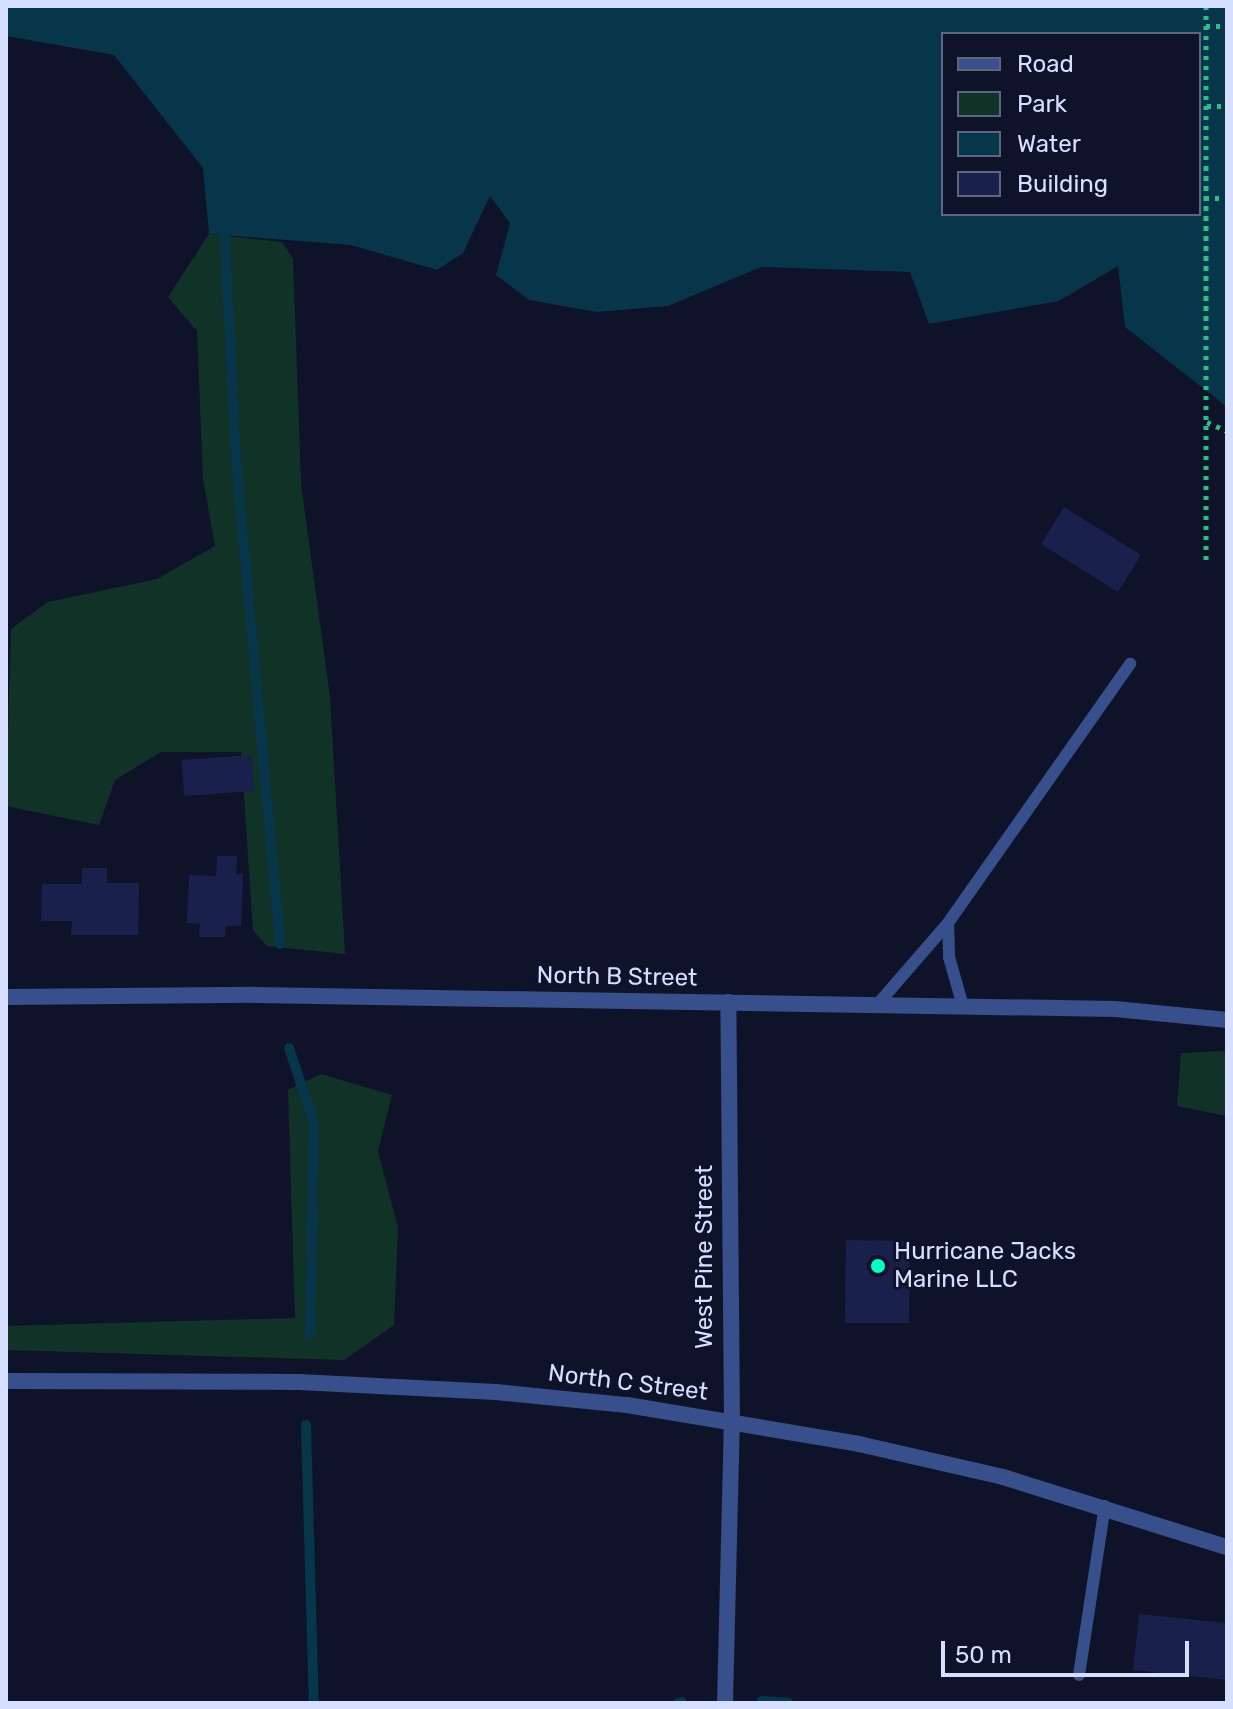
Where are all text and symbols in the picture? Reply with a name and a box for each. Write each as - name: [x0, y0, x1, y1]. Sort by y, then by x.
- legend: [941, 32, 1201, 216]
- text: Road: [1017, 50, 1074, 78]
- text: Park: [1017, 90, 1067, 118]
- text: Water: [1017, 130, 1081, 158]
- text: Building: [1017, 170, 1108, 198]
- street label: North B Street: [536, 961, 698, 993]
- street label: West Pine Street: [691, 1165, 719, 1349]
- place label: Hurricane Jacks Marine LLC: [894, 1238, 1076, 1294]
- marker: Hurricane Jacks Marine LLC: [869, 1257, 887, 1275]
- street label: North C Street: [546, 1359, 710, 1407]
- scale bar: [945, 1625, 1193, 1675]
- text: 50 m: [955, 1641, 1012, 1669]

